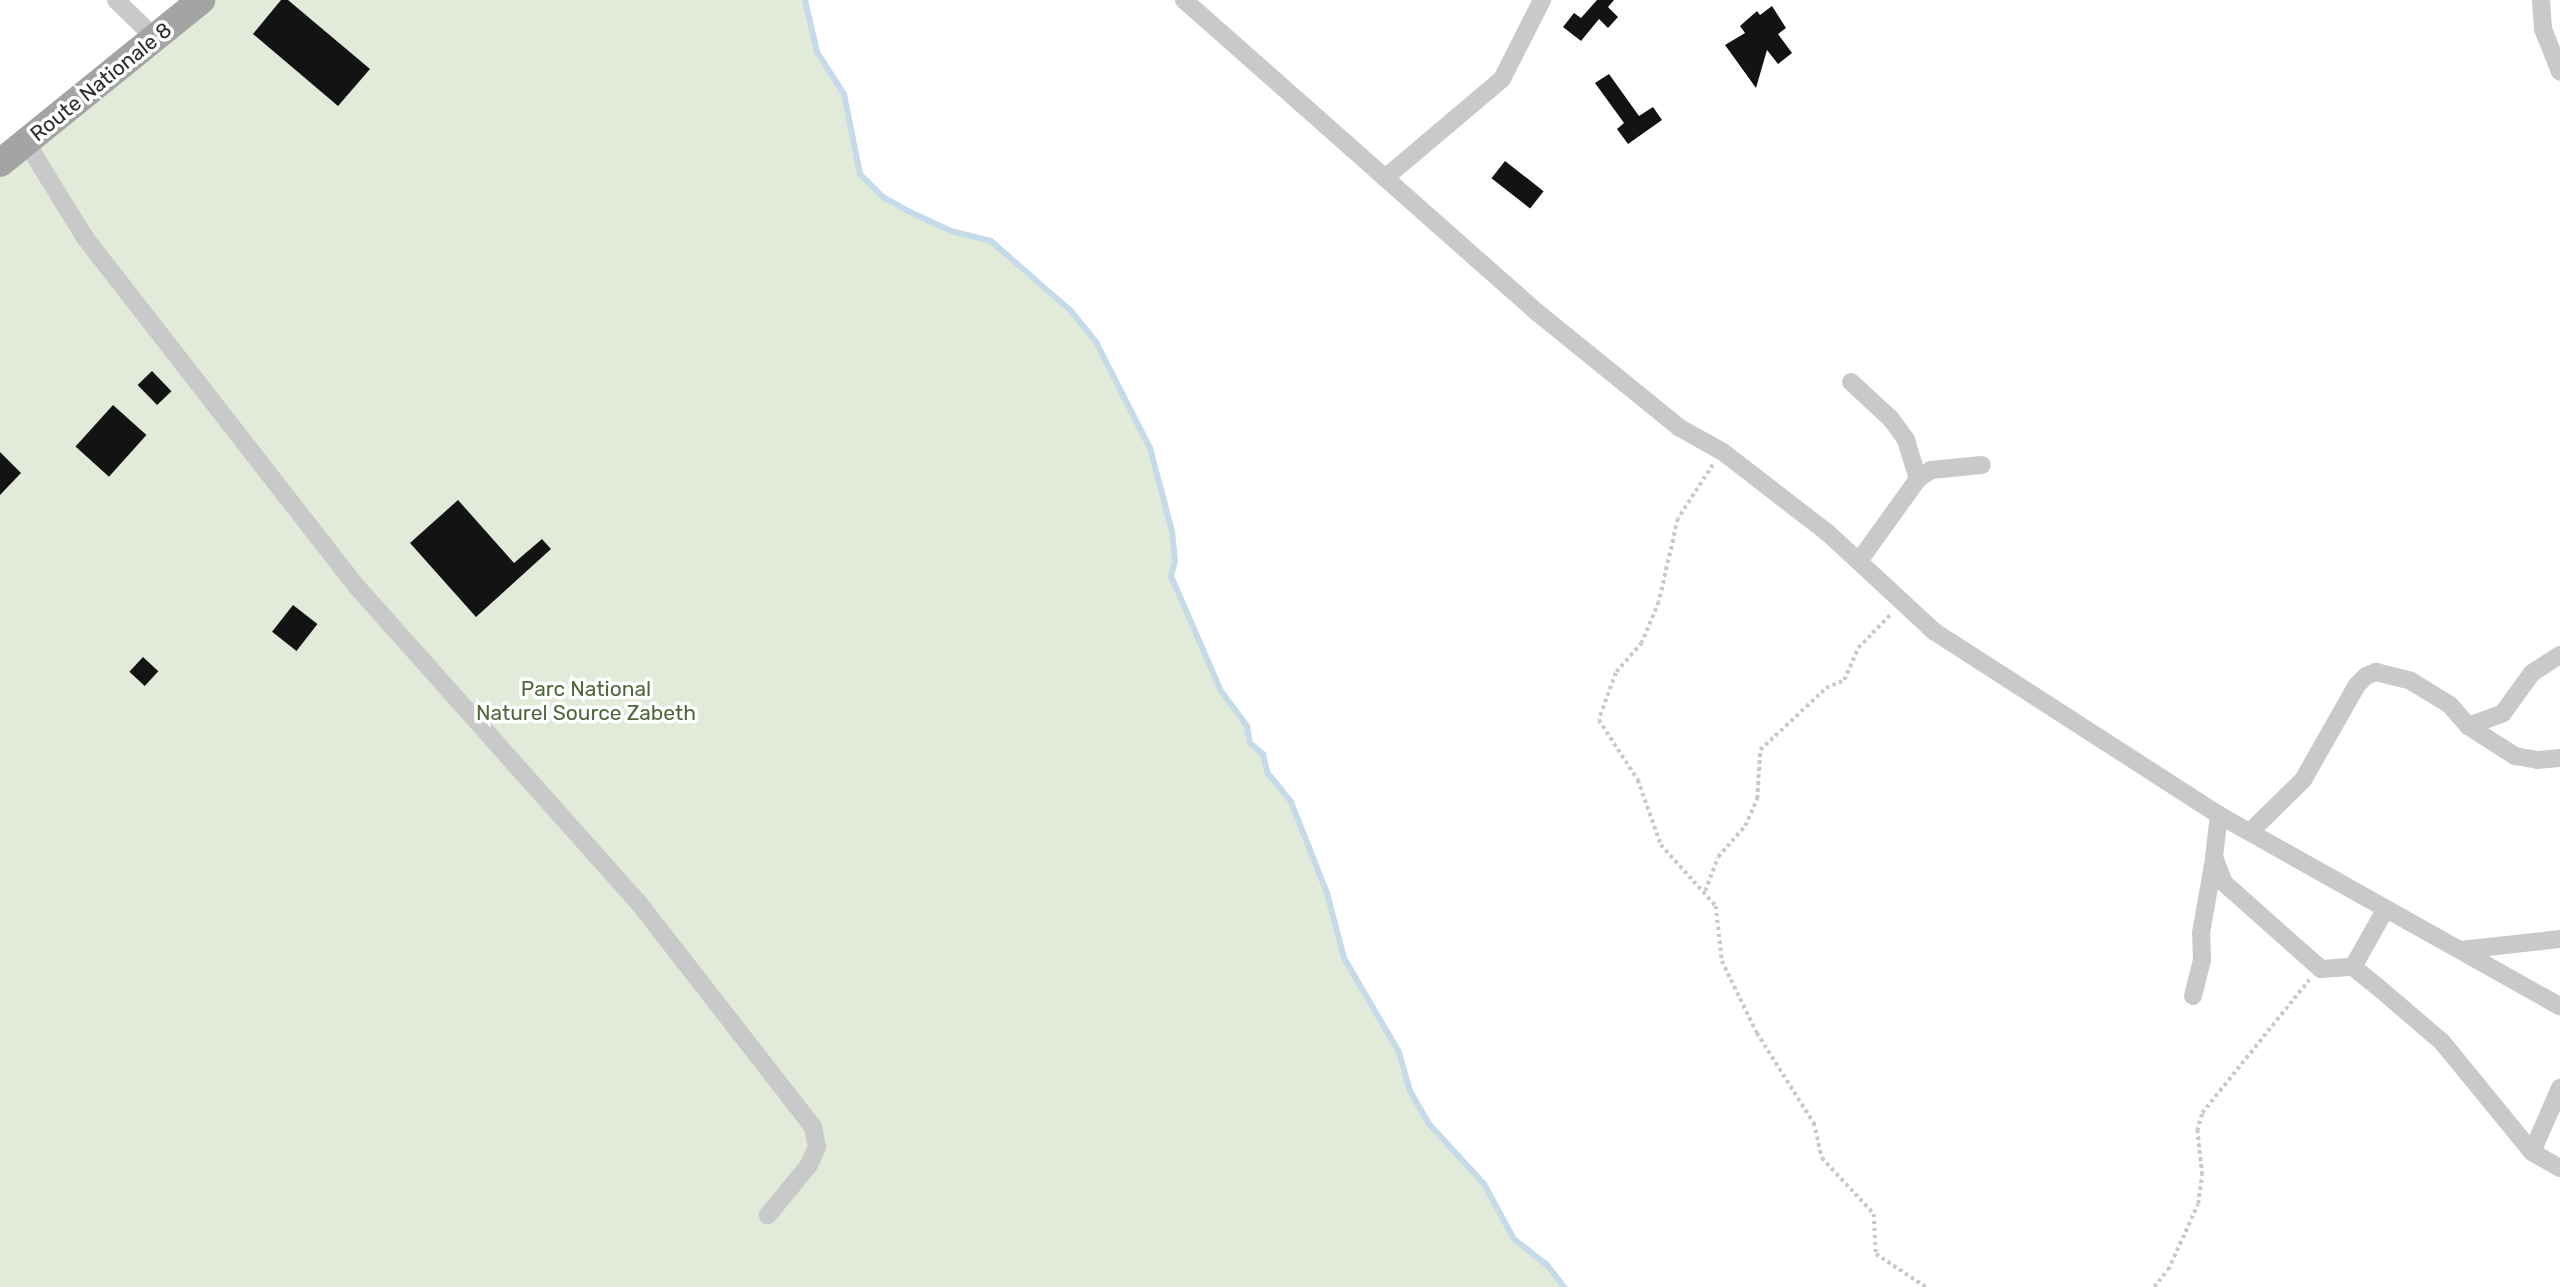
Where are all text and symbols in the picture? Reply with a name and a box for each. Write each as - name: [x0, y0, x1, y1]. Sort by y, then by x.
- street label: Route Nationale 8: [25, 17, 177, 147]
- park label: Parc National Naturel Source Zabeth: [476, 676, 696, 726]

